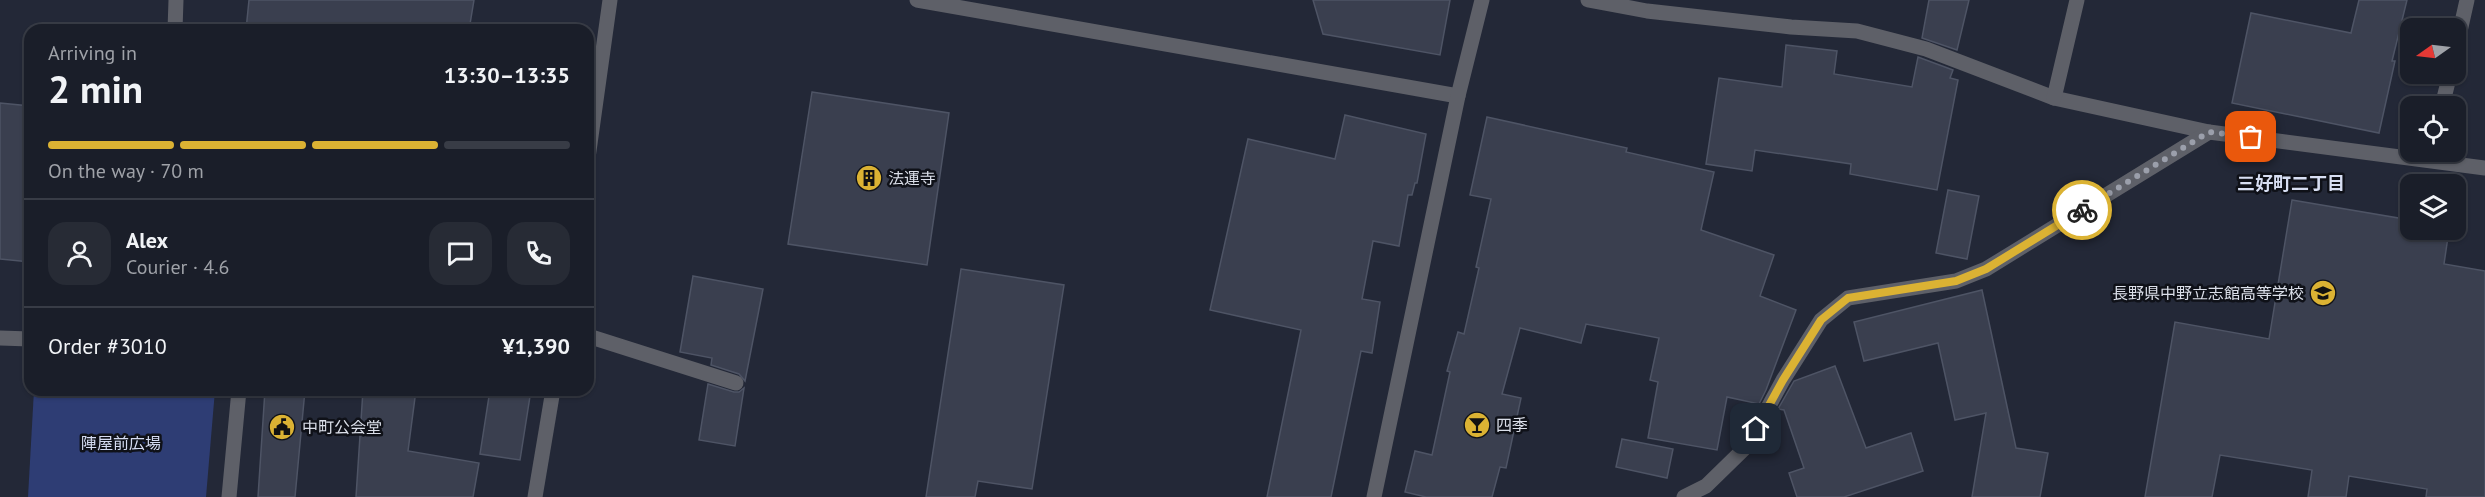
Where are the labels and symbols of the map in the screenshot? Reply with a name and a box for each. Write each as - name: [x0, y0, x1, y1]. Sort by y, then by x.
- north arrow: [2400, 18, 2466, 84]
- pin: [2225, 111, 2276, 162]
- building icon: 法運寺: [854, 163, 884, 193]
- place label: 法運寺: [888, 168, 936, 188]
- district label: 三好町二丁目: [2237, 172, 2345, 195]
- courier: [2052, 180, 2112, 240]
- school or university icon: 長野県中野立志館高等学校: [2308, 278, 2338, 308]
- place label: 長野県中野立志館高等学校: [2112, 283, 2304, 303]
- pin: [1730, 403, 1781, 454]
- bar icon: 四季: [1462, 410, 1492, 440]
- public building icon: 中町公会堂: [267, 412, 297, 442]
- place label: 四季: [1496, 415, 1528, 435]
- place label: 中町公会堂: [302, 417, 382, 437]
- park label: 陣屋前広場: [81, 433, 161, 453]

